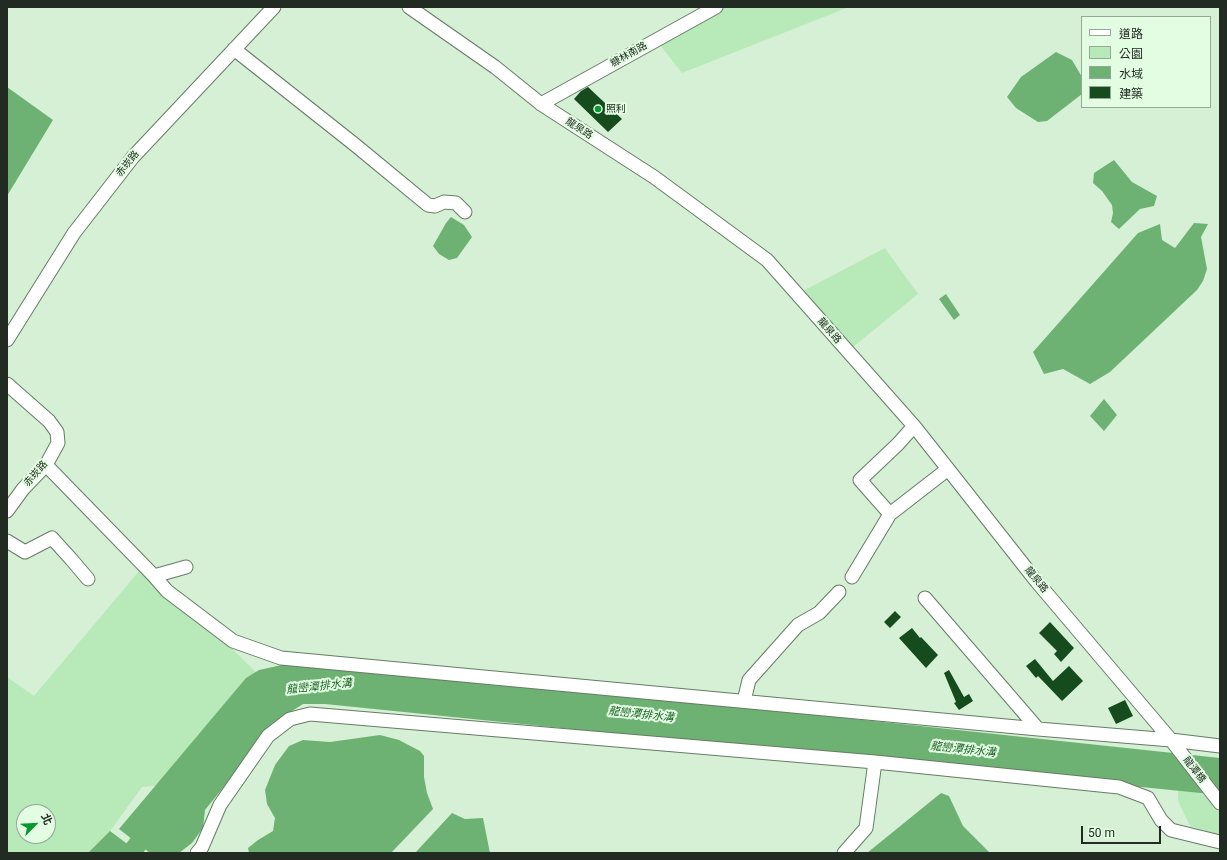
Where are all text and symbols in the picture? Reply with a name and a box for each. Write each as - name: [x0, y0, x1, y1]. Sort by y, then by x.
- legend: [1081, 16, 1211, 108]
- text: 道路: [1119, 27, 1143, 41]
- street label: 糠林南路: [609, 40, 649, 70]
- text: 公園: [1119, 47, 1143, 61]
- text: 水域: [1119, 67, 1143, 81]
- text: 建築: [1119, 87, 1143, 101]
- place label: 照利: [606, 103, 626, 115]
- marker: 照利: [593, 104, 603, 114]
- street label: 龍泉路: [563, 116, 595, 142]
- street label: 赤崁路: [114, 149, 142, 179]
- street label: 龍泉路: [815, 316, 843, 346]
- street label: 赤崁路: [22, 459, 50, 489]
- street label: 龍泉路: [1022, 565, 1050, 595]
- water label: 龍巒潭排水溝: [285, 677, 353, 697]
- water label: 龍巒潭排水溝: [607, 705, 675, 725]
- water label: 龍巒潭排水溝: [929, 740, 997, 760]
- street label: 龍潭橋: [1180, 754, 1208, 786]
- north arrow: [16, 804, 56, 844]
- text: 北: [38, 812, 55, 827]
- scale bar: [1083, 818, 1163, 844]
- text: 50 m: [1088, 826, 1115, 840]

